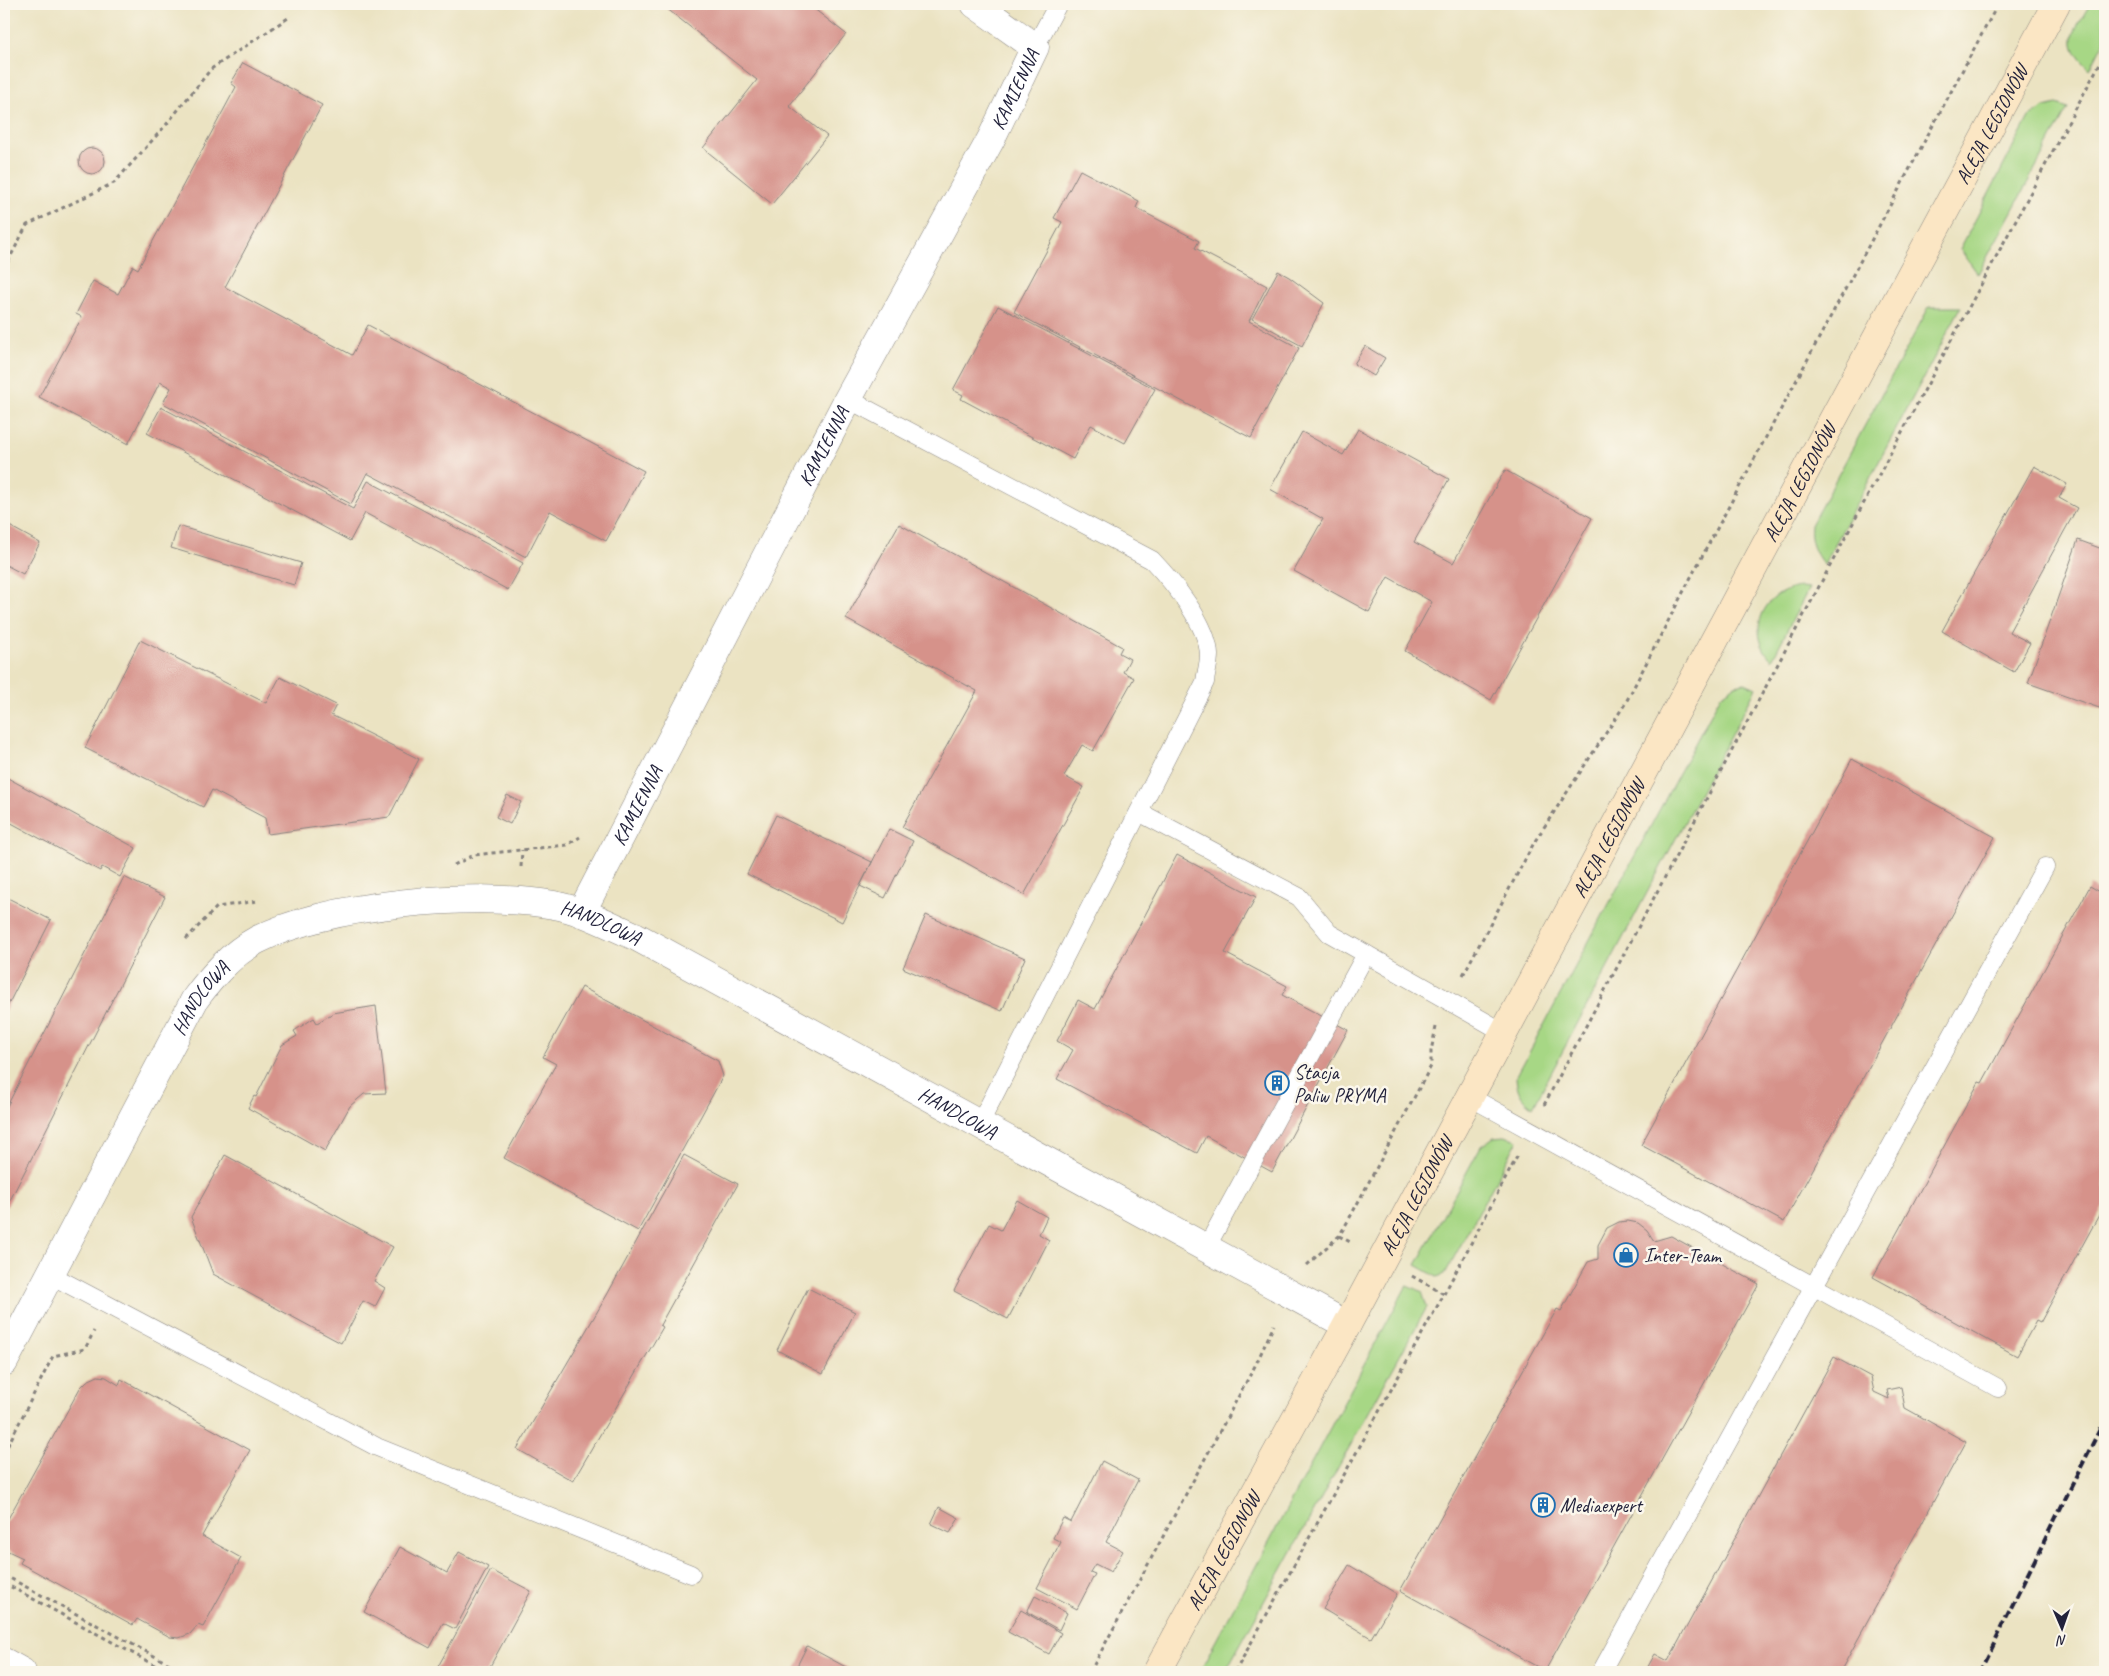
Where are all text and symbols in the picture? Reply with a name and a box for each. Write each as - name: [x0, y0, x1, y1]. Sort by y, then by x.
- street label: KAMIENNA: [985, 44, 1045, 134]
- street label: ALEJA LEGIONÓW: [1949, 58, 2035, 188]
- street label: KAMIENNA: [793, 401, 855, 490]
- street label: ALEJA LEGIONÓW: [1757, 416, 1843, 546]
- street label: KAMIENNA: [606, 761, 668, 850]
- street label: ALEJA LEGIONÓW: [1566, 771, 1652, 902]
- street label: HANDLOWA: [558, 894, 647, 950]
- street label: HANDLOWA: [166, 954, 235, 1039]
- place label: Stacja Paliw PRYMA: [1294, 1060, 1386, 1108]
- building icon: Stacja Paliw PRYMA: [1264, 1070, 1290, 1096]
- street label: HANDLOWA: [914, 1081, 1002, 1144]
- street label: ALEJA LEGIONÓW: [1374, 1129, 1460, 1260]
- shop icon: Inter-Team: [1613, 1242, 1639, 1268]
- place label: Inter-Team: [1644, 1243, 1723, 1268]
- street label: ALEJA LEGIONÓW: [1181, 1484, 1267, 1614]
- building icon: Mediaexpert: [1530, 1492, 1556, 1518]
- place label: Mediaexpert: [1560, 1493, 1644, 1518]
- north arrow: [2036, 1604, 2086, 1654]
- text: N: [2055, 1632, 2067, 1649]

